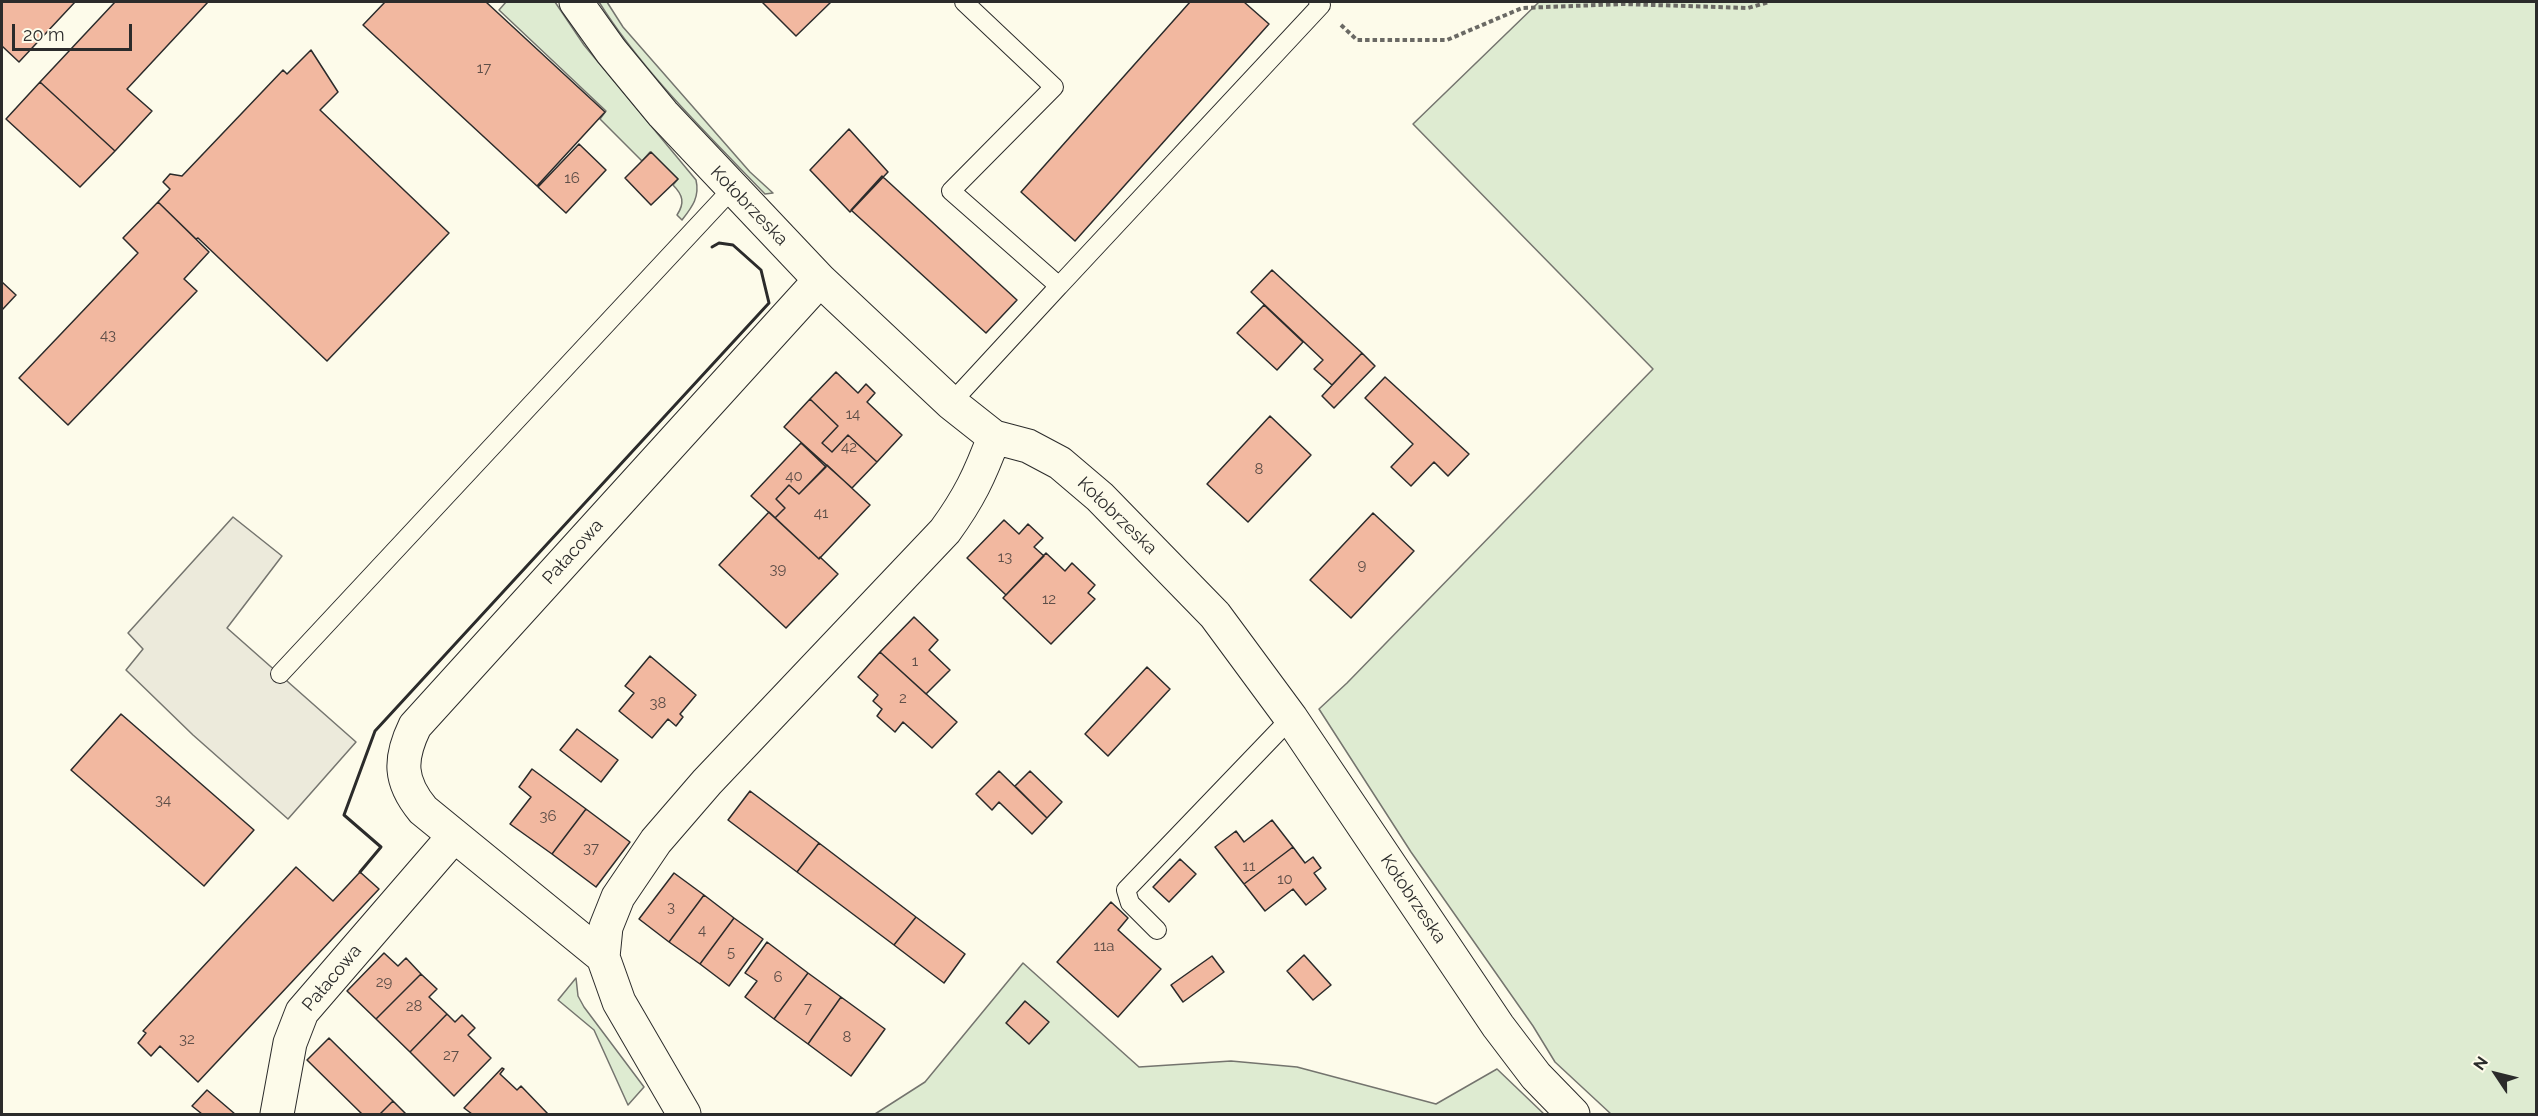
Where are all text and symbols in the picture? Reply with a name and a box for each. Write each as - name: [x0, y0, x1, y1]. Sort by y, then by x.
- scale bar: [15, 12, 135, 50]
- text: 20 m: [23, 24, 65, 45]
- house number: 17: [477, 59, 491, 77]
- street label: Kołobrzeska: [706, 162, 792, 250]
- house number: 16: [564, 169, 580, 187]
- house number: 43: [100, 326, 116, 344]
- house number: 14: [846, 405, 860, 423]
- house number: 42: [841, 438, 857, 456]
- house number: 8: [1255, 460, 1263, 478]
- house number: 40: [785, 467, 803, 485]
- street label: Kołobrzeska: [1073, 473, 1161, 559]
- house number: 41: [814, 504, 828, 522]
- street label: Pałacowa: [538, 515, 608, 589]
- house number: 13: [998, 548, 1012, 566]
- house number: 9: [1358, 556, 1366, 574]
- house number: 39: [770, 560, 786, 578]
- house number: 12: [1042, 590, 1056, 608]
- house number: 1: [912, 652, 918, 670]
- house number: 2: [899, 689, 907, 707]
- house number: 38: [650, 694, 666, 712]
- house number: 34: [155, 791, 171, 809]
- house number: 36: [539, 807, 557, 825]
- house number: 37: [583, 839, 599, 857]
- street label: Kołobrzeska: [1375, 851, 1451, 947]
- house number: 11: [1243, 857, 1255, 875]
- house number: 10: [1277, 870, 1293, 888]
- house number: 3: [667, 898, 675, 916]
- house number: 4: [698, 921, 706, 939]
- house number: 11a: [1093, 937, 1115, 955]
- street label: Pałacowa: [298, 940, 366, 1016]
- house number: 5: [727, 943, 735, 961]
- house number: 6: [773, 968, 783, 986]
- house number: 29: [376, 973, 392, 991]
- house number: 28: [406, 997, 422, 1015]
- house number: 7: [804, 999, 812, 1017]
- house number: 8: [843, 1028, 851, 1046]
- house number: 32: [179, 1030, 195, 1048]
- north arrow: [2466, 1044, 2526, 1104]
- house number: 27: [443, 1046, 459, 1064]
- text: N: [2470, 1053, 2492, 1074]

